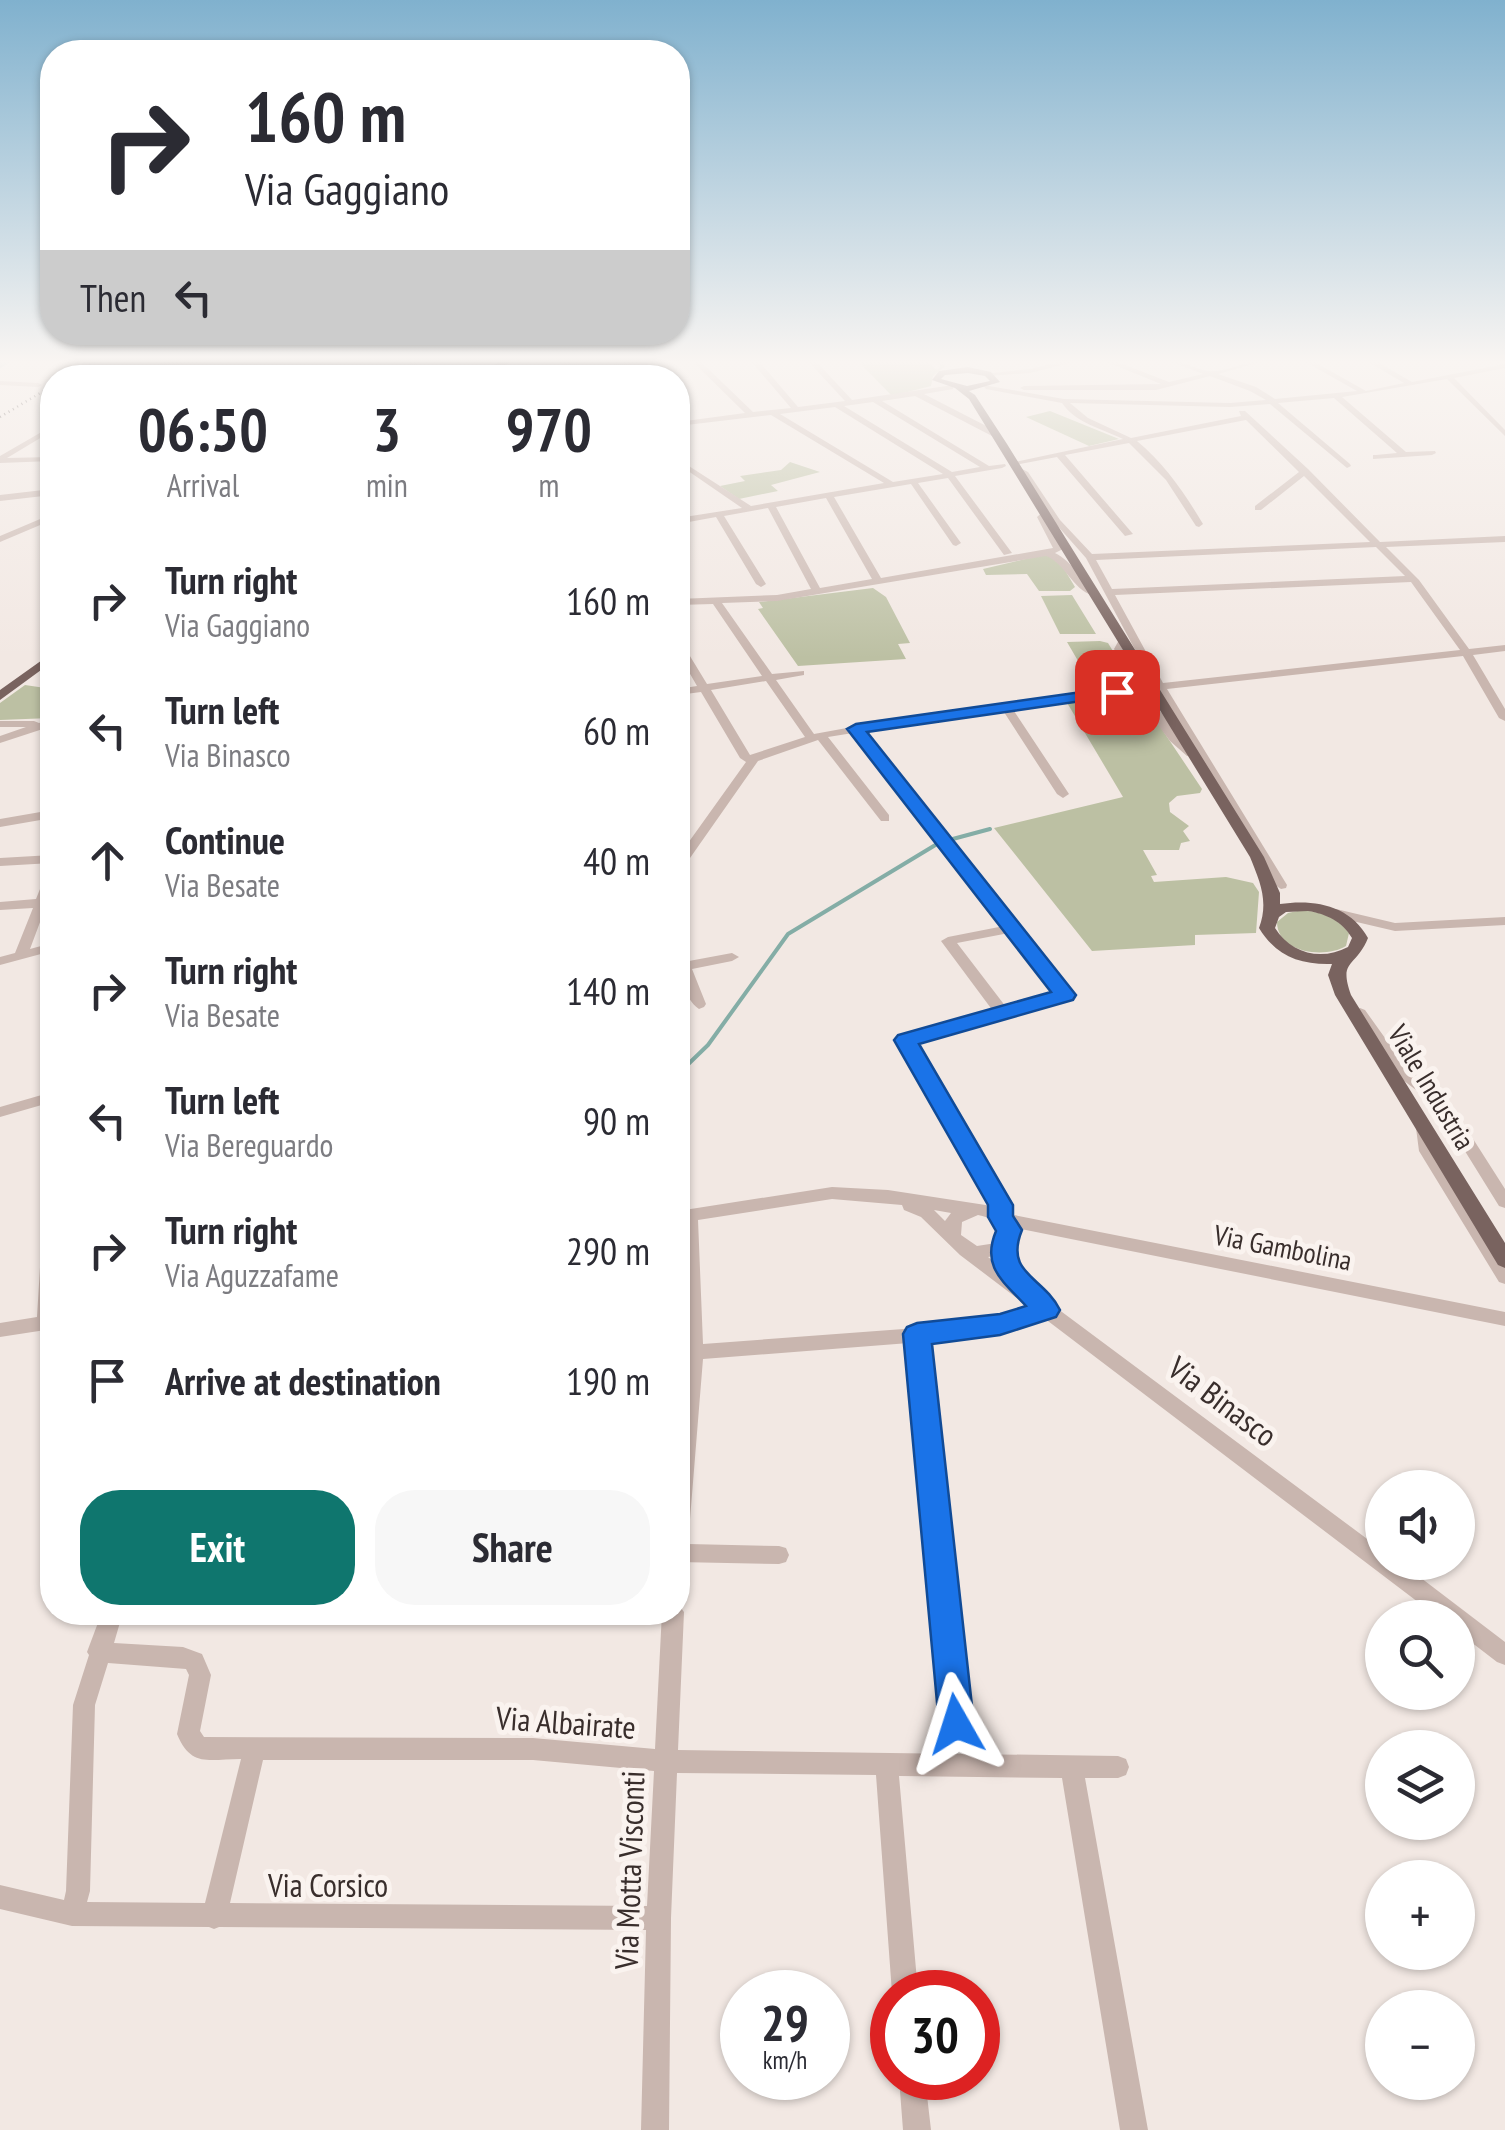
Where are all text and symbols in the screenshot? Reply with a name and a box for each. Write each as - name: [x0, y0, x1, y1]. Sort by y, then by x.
- text: 160 m: [245, 71, 406, 161]
- icon: right: [80, 80, 210, 210]
- text: Via Gaggiano: [245, 159, 449, 217]
- icon: left: [166, 270, 221, 325]
- text: Then: [80, 273, 146, 322]
- text: 06:50: [138, 390, 268, 468]
- text: 3: [373, 390, 401, 468]
- text: 970: [506, 390, 592, 468]
- text: Arrival: [167, 464, 239, 506]
- text: min: [366, 464, 408, 506]
- text: m: [538, 464, 559, 506]
- text: Turn right: [165, 555, 297, 604]
- icon: right: [80, 573, 135, 628]
- text: 160 m: [566, 576, 650, 625]
- text: Via Gaggiano: [165, 604, 310, 646]
- pin: [1075, 650, 1160, 735]
- icon: arrive: [1090, 665, 1145, 720]
- text: Turn left: [165, 685, 279, 734]
- icon: left: [80, 703, 135, 758]
- text: 60 m: [583, 706, 650, 755]
- text: Via Binasco: [165, 734, 291, 776]
- text: Continue: [165, 815, 285, 864]
- icon: ahead: [80, 833, 135, 888]
- text: 40 m: [583, 836, 650, 885]
- text: Via Besate: [165, 864, 280, 906]
- text: Turn right: [165, 945, 297, 994]
- icon: right: [80, 963, 135, 1018]
- text: 140 m: [566, 966, 650, 1015]
- text: Via Besate: [165, 994, 280, 1036]
- street label: Viale Industria: [1380, 1017, 1484, 1156]
- text: Turn left: [165, 1075, 279, 1124]
- icon: left: [80, 1093, 135, 1148]
- text: 90 m: [583, 1096, 650, 1145]
- text: Via Bereguardo: [165, 1124, 333, 1166]
- text: Turn right: [165, 1205, 297, 1254]
- street label: Via Gambolina: [1210, 1215, 1355, 1278]
- icon: right: [80, 1223, 135, 1278]
- text: 290 m: [566, 1226, 650, 1275]
- text: Via Aguzzafame: [165, 1254, 339, 1296]
- street label: Via Binasco: [1159, 1346, 1286, 1456]
- icon: arrive: [80, 1353, 135, 1408]
- text: Arrive at destination: [165, 1356, 441, 1405]
- text: 190 m: [566, 1356, 650, 1405]
- map controls: [1365, 1470, 1475, 2100]
- button: sound: [1365, 1470, 1475, 1580]
- button: Exit: [80, 1490, 355, 1605]
- button: Share: [375, 1490, 650, 1605]
- button: search: [1365, 1600, 1475, 1710]
- position arrow: [904, 1672, 1008, 1776]
- street label: Via Albairate: [494, 1696, 637, 1748]
- button: layers: [1365, 1730, 1475, 1840]
- street label: Via Motta Visconti: [605, 1770, 653, 1971]
- button: +: [1365, 1860, 1475, 1970]
- street label: Via Corsico: [267, 1864, 388, 1906]
- speed limit sign: 30: [870, 1970, 1000, 2100]
- text: 29: [761, 1990, 809, 2055]
- button: −: [1365, 1990, 1475, 2100]
- text: km/h: [763, 2044, 807, 2076]

